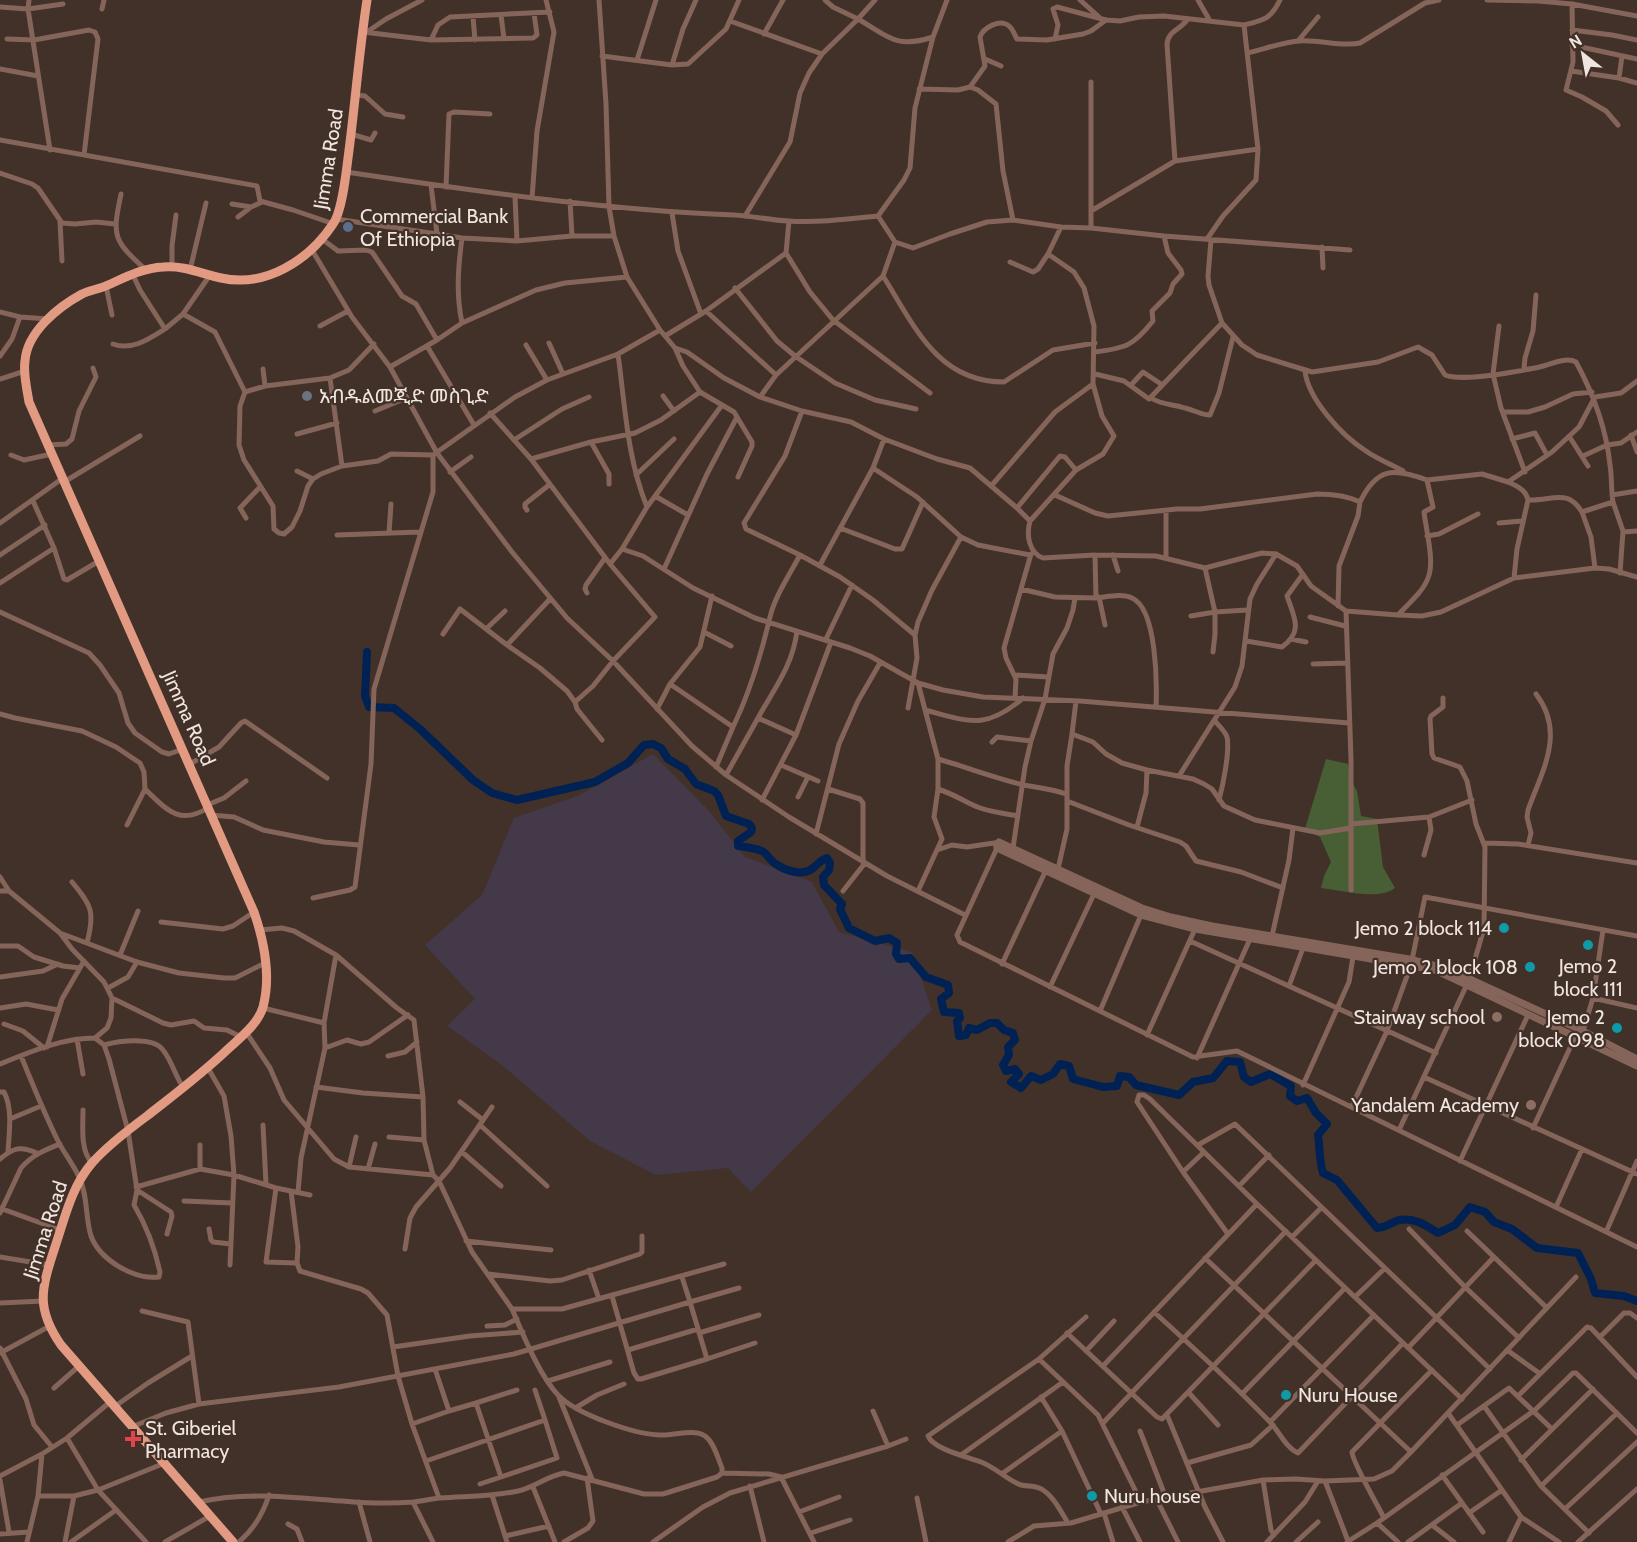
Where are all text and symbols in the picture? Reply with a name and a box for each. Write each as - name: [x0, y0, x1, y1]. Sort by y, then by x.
- north arrow: [1553, 24, 1613, 84]
- text: N: [1566, 31, 1585, 53]
- street label: Jimma Road: [308, 107, 348, 212]
- place label: Commercial Bank Of Ethiopia: [360, 204, 508, 251]
- marker: Commercial Bank Of Ethiopia: [341, 220, 355, 234]
- place label: አብዱልመጂድ መስጊድ: [319, 384, 489, 408]
- marker: አብዱልመጂድ መስጊድ: [300, 389, 314, 403]
- street label: Jimma Road: [157, 666, 221, 769]
- place label: Jemo 2 block 114: [1354, 916, 1492, 940]
- marker: Jemo 2 block 114: [1497, 921, 1511, 935]
- marker: Jemo 2 block 111: [1581, 938, 1595, 952]
- place label: Jemo 2 block 111: [1554, 954, 1622, 1001]
- place label: Jemo 2 block 108: [1372, 955, 1518, 979]
- marker: Jemo 2 block 108: [1523, 960, 1537, 974]
- place label: Stairway school: [1354, 1005, 1485, 1029]
- place label: Jemo 2 block 098: [1518, 1005, 1605, 1052]
- marker: Stairway school: [1490, 1010, 1504, 1024]
- marker: Jemo 2 block 098: [1610, 1021, 1624, 1035]
- place label: Yandalem Academy: [1350, 1093, 1519, 1117]
- marker: Yandalem Academy: [1524, 1098, 1538, 1112]
- street label: Jimma Road: [18, 1178, 72, 1283]
- place label: Nuru House: [1298, 1383, 1397, 1407]
- marker: Nuru House: [1279, 1388, 1293, 1402]
- place label: St. Giberiel Pharmacy: [145, 1416, 236, 1463]
- marker: St. Giberiel Pharmacy: [126, 1432, 140, 1446]
- place label: Nuru house: [1104, 1484, 1200, 1508]
- marker: Nuru house: [1085, 1489, 1099, 1503]

